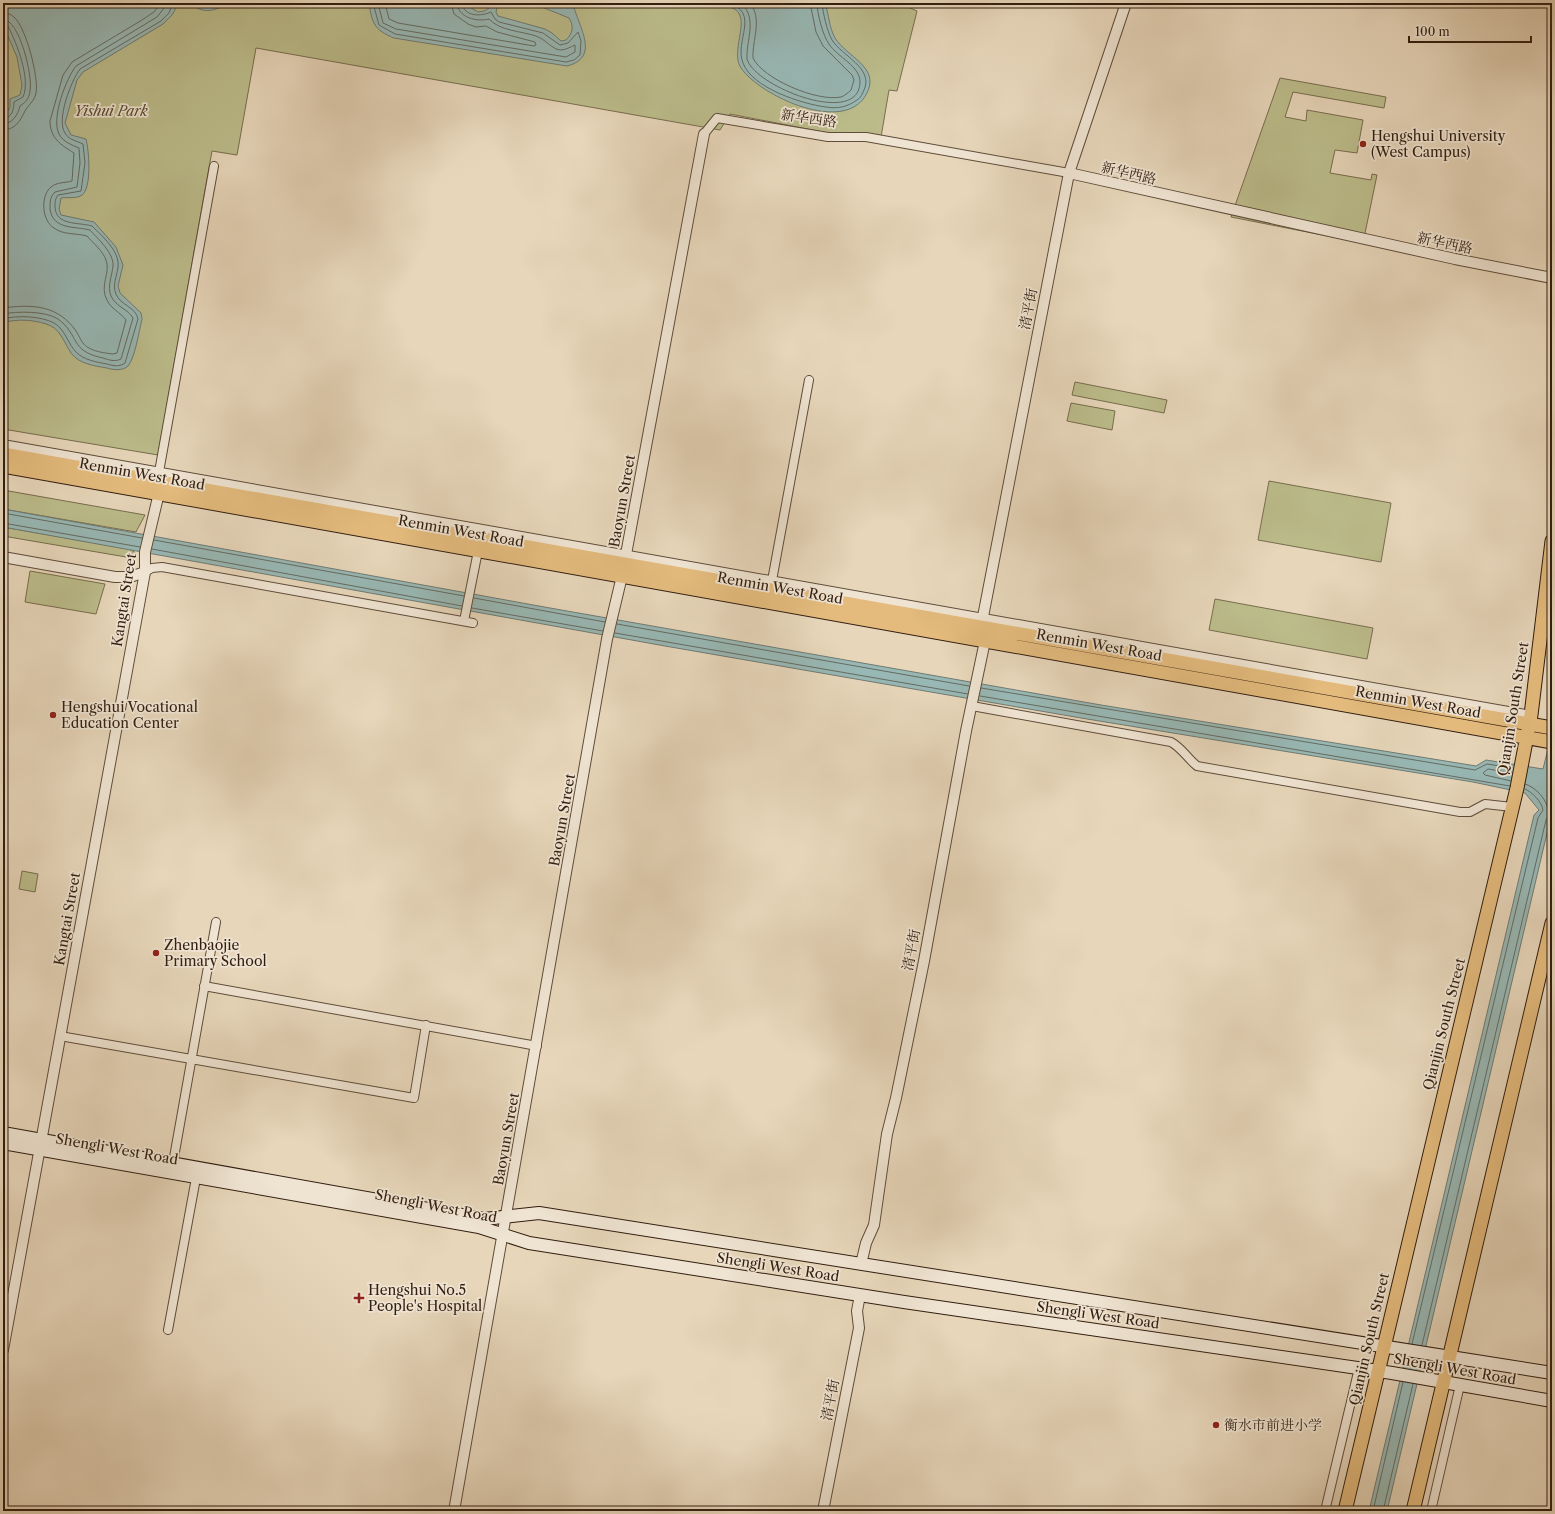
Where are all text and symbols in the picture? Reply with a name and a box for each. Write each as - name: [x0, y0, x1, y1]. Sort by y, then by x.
- scale bar: [1409, 18, 1531, 44]
- text: 100 m: [1415, 24, 1450, 39]
- park label: Yishui Park: [74, 102, 148, 120]
- street label: 新华西路: [780, 105, 838, 131]
- place label: Hengshui University (West Campus): [1371, 127, 1506, 161]
- marker: Hengshui University (West Campus): [1358, 139, 1368, 149]
- street label: 新华西路: [1100, 158, 1158, 188]
- street label: 新华西路: [1416, 228, 1474, 258]
- street label: 清平街: [1015, 287, 1041, 331]
- street label: Baoyun Street: [605, 453, 639, 549]
- street label: Renmin West Road: [78, 454, 207, 494]
- street label: Renmin West Road: [397, 511, 526, 551]
- street label: Kangtai Street: [108, 552, 140, 648]
- street label: Renmin West Road: [716, 568, 845, 608]
- street label: Renmin West Road: [1035, 625, 1164, 665]
- street label: Qianjin South Street: [1494, 641, 1532, 777]
- street label: Renmin West Road: [1354, 682, 1483, 722]
- place label: Hengshui Vocational Education Center: [61, 698, 198, 732]
- marker: Hengshui Vocational Education Center: [48, 710, 58, 720]
- street label: Baoyun Street: [545, 772, 579, 868]
- street label: Kangtai Street: [50, 871, 84, 967]
- street label: 清平街: [898, 928, 924, 972]
- place label: Zhenbaojie Primary School: [164, 936, 267, 970]
- marker: Zhenbaojie Primary School: [151, 948, 161, 958]
- street label: Qianjin South Street: [1419, 956, 1469, 1092]
- street label: Baoyun Street: [489, 1091, 523, 1187]
- street label: Shengli West Road: [54, 1129, 180, 1169]
- street label: Shengli West Road: [373, 1185, 499, 1227]
- street label: Shengli West Road: [715, 1248, 841, 1286]
- street label: Qianjin South Street: [1345, 1271, 1393, 1407]
- place label: Hengshui No.5 People's Hospital: [368, 1281, 482, 1315]
- marker: Hengshui No.5 People's Hospital: [353, 1292, 365, 1304]
- street label: Shengli West Road: [1035, 1297, 1161, 1333]
- street label: Shengli West Road: [1392, 1349, 1518, 1389]
- street label: 清平街: [817, 1378, 843, 1422]
- place label: 衡水市前进小学: [1224, 1416, 1322, 1434]
- marker: 衡水市前进小学: [1211, 1420, 1221, 1430]

